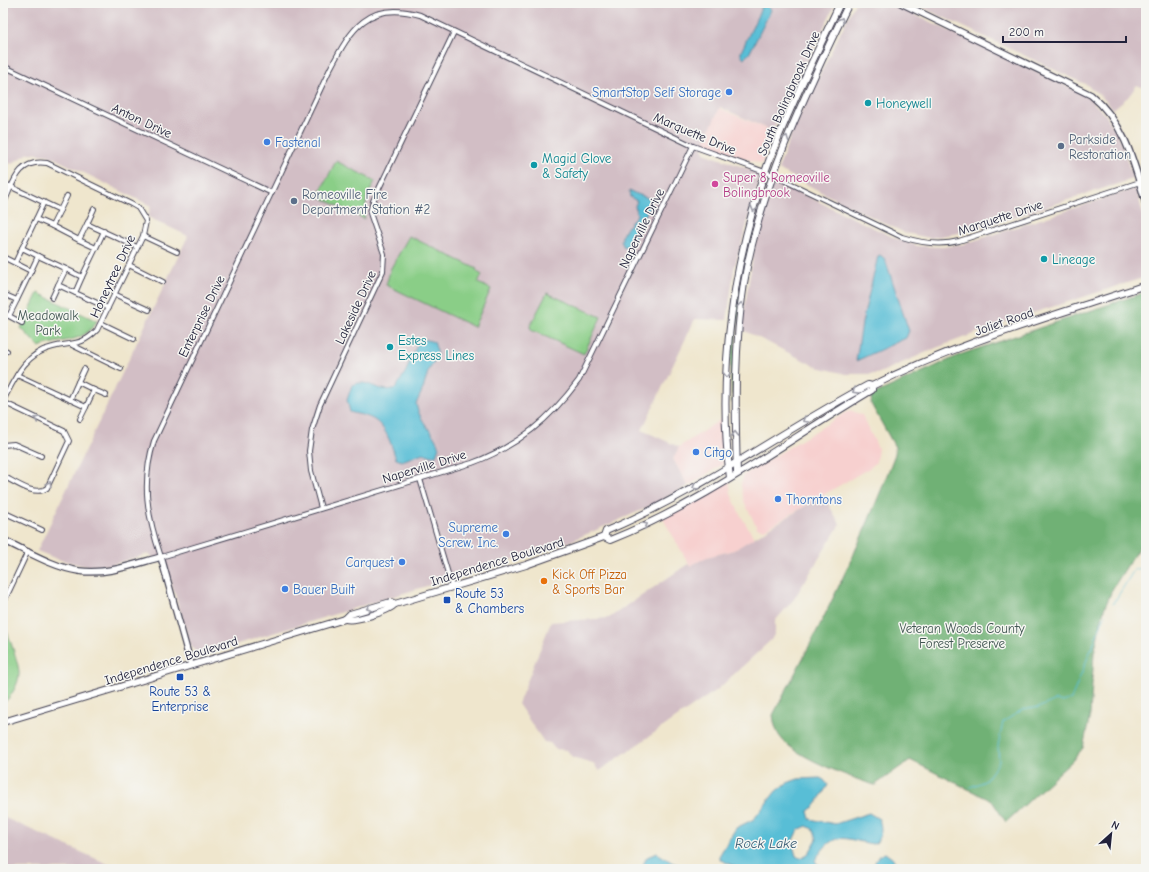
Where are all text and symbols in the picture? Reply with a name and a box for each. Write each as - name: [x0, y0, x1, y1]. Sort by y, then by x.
- one-way arrow: [836, 17, 844, 25]
- scale bar: [1003, 18, 1126, 44]
- text: 200 m: [1009, 25, 1044, 39]
- street label: South Bolingbrook Drive: [754, 28, 823, 158]
- place label: SmartStop Self Storage: [592, 85, 721, 100]
- marker: SmartStop Self Storage: [724, 87, 734, 97]
- place label: Honeywell: [876, 96, 932, 111]
- marker: Honeywell: [863, 98, 873, 108]
- street label: Anton Drive: [109, 100, 175, 141]
- street label: Marquette Drive: [651, 109, 739, 158]
- place label: Parkside Restoration: [1069, 132, 1131, 162]
- place label: Fastenal: [275, 135, 320, 150]
- one-way arrow: [782, 135, 790, 142]
- marker: Fastenal: [262, 137, 272, 147]
- marker: Parkside Restoration: [1056, 141, 1066, 151]
- place label: Magid Glove & Safety: [542, 151, 612, 181]
- marker: Magid Glove & Safety: [529, 160, 539, 170]
- place label: Super 8 Romeoville Bolingbrook: [723, 170, 830, 200]
- marker: Super 8 Romeoville Bolingbrook: [710, 179, 720, 189]
- street label: Naperville Drive: [616, 186, 667, 270]
- place label: Romeoville Fire Department Station #2: [302, 187, 431, 217]
- marker: Romeoville Fire Department Station #2: [289, 196, 299, 206]
- street label: Marquette Drive: [956, 197, 1045, 238]
- one-way arrow: [750, 205, 759, 212]
- street label: Honeytree Drive: [87, 232, 138, 320]
- place label: Lineage: [1052, 252, 1096, 267]
- marker: Lineage: [1039, 254, 1049, 264]
- street label: Lakeside Drive: [332, 268, 379, 346]
- street label: Enterprise Drive: [175, 272, 228, 360]
- one-way arrow: [737, 301, 746, 308]
- street label: Joliet Road: [973, 304, 1036, 339]
- park label: Meadowalk Park: [17, 308, 79, 338]
- place label: Estes Express Lines: [398, 333, 474, 363]
- marker: Estes Express Lines: [385, 342, 395, 352]
- one-way arrow: [723, 372, 731, 378]
- one-way arrow: [852, 387, 859, 394]
- one-way arrow: [34, 416, 42, 424]
- one-way arrow: [802, 416, 809, 423]
- one-way arrow: [731, 431, 739, 437]
- place label: Citgo: [704, 445, 732, 460]
- street label: Naperville Drive: [380, 446, 468, 486]
- marker: Citgo: [691, 447, 701, 457]
- one-way arrow: [44, 481, 51, 488]
- one-way arrow: [692, 482, 699, 489]
- place label: Thorntons: [786, 492, 842, 507]
- marker: Thorntons: [773, 494, 783, 504]
- place label: Supreme Screw, Inc.: [438, 520, 498, 550]
- one-way arrow: [641, 521, 648, 529]
- marker: Supreme Screw, Inc.: [501, 529, 511, 539]
- street label: Independence Boulevard: [429, 534, 566, 589]
- place label: Carquest: [345, 555, 395, 570]
- marker: Carquest: [397, 557, 407, 567]
- place label: Kick Off Pizza & Sports Bar: [552, 567, 627, 597]
- marker: Kick Off Pizza & Sports Bar: [539, 576, 549, 586]
- place label: Bauer Built: [293, 582, 356, 597]
- marker: Bauer Built: [280, 584, 290, 594]
- place label: Route 53 & Chambers: [455, 586, 524, 616]
- marker: Route 53 & Chambers: [442, 595, 452, 605]
- one-way arrow: [366, 603, 373, 612]
- park label: Veteran Woods County Forest Preserve: [899, 621, 1025, 651]
- street label: Independence Boulevard: [103, 633, 240, 688]
- marker: Route 53 & Enterprise: [175, 672, 185, 682]
- place label: Route 53 & Enterprise: [149, 684, 211, 714]
- north arrow: [1091, 814, 1131, 854]
- text: N: [1109, 818, 1121, 833]
- water label: Rock Lake: [735, 835, 797, 852]

